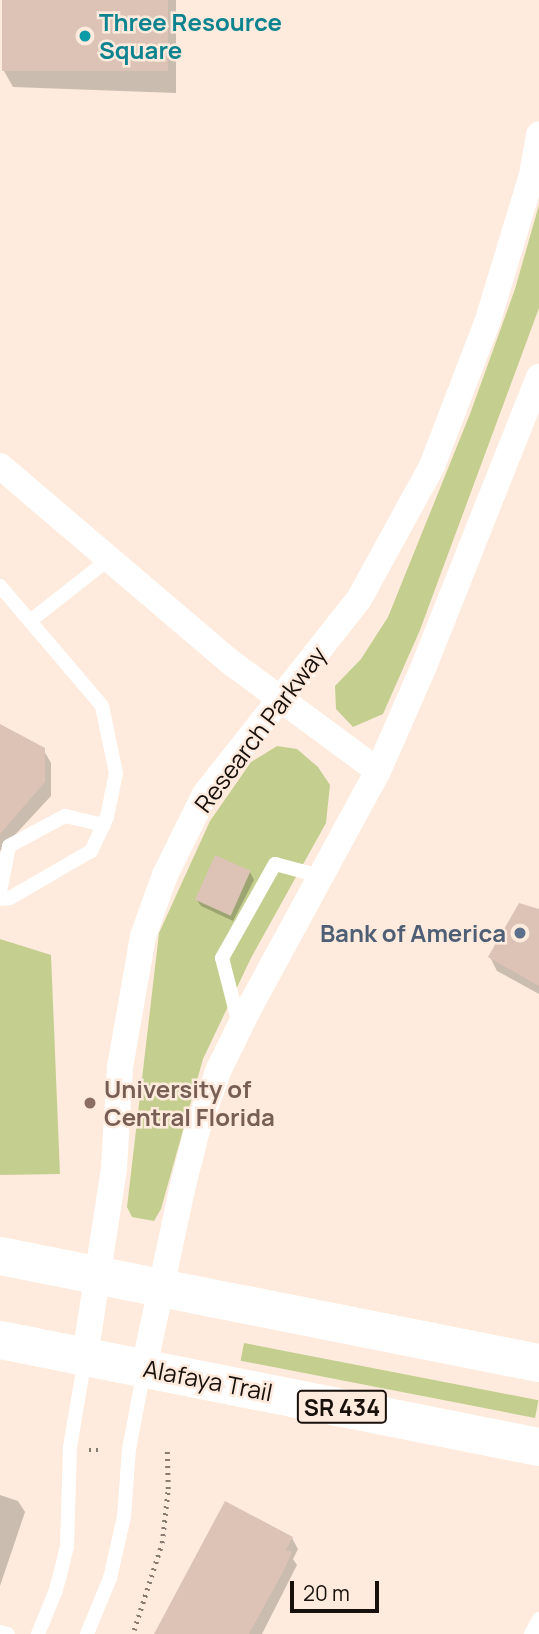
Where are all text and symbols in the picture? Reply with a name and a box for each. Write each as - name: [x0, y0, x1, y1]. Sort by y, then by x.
- place label: Three Resource Square: [99, 8, 282, 64]
- marker: Three Resource Square: [77, 28, 93, 44]
- street label: Research Parkway: [188, 640, 332, 818]
- place label: Bank of America: [320, 919, 506, 947]
- marker: Bank of America: [512, 925, 528, 941]
- place label: University of Central Florida: [104, 1075, 275, 1131]
- marker: University of Central Florida: [82, 1095, 98, 1111]
- street label: Alafaya Trail: [141, 1353, 275, 1407]
- road number: SR 434: [296, 1388, 388, 1426]
- scale bar: [294, 1568, 383, 1612]
- text: 20 m: [303, 1579, 350, 1607]

